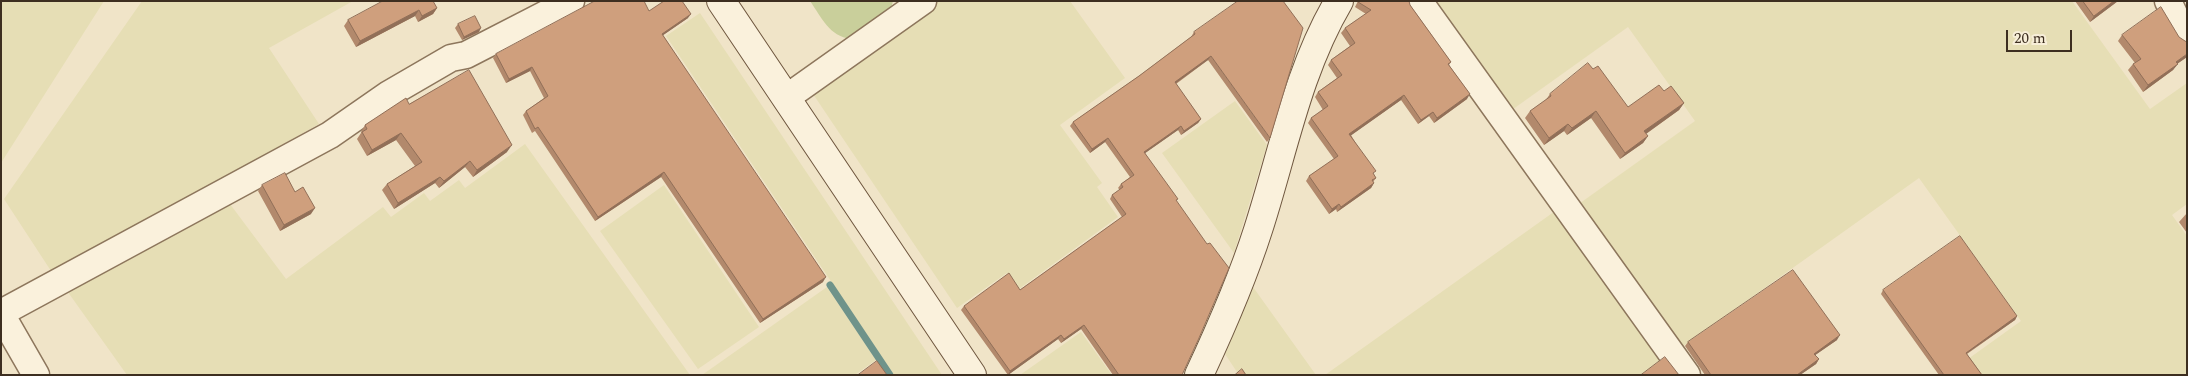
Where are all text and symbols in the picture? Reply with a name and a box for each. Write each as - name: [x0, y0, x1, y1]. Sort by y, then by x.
- scale bar: [2008, 20, 2074, 52]
- text: 20 m: [2014, 27, 2046, 50]

